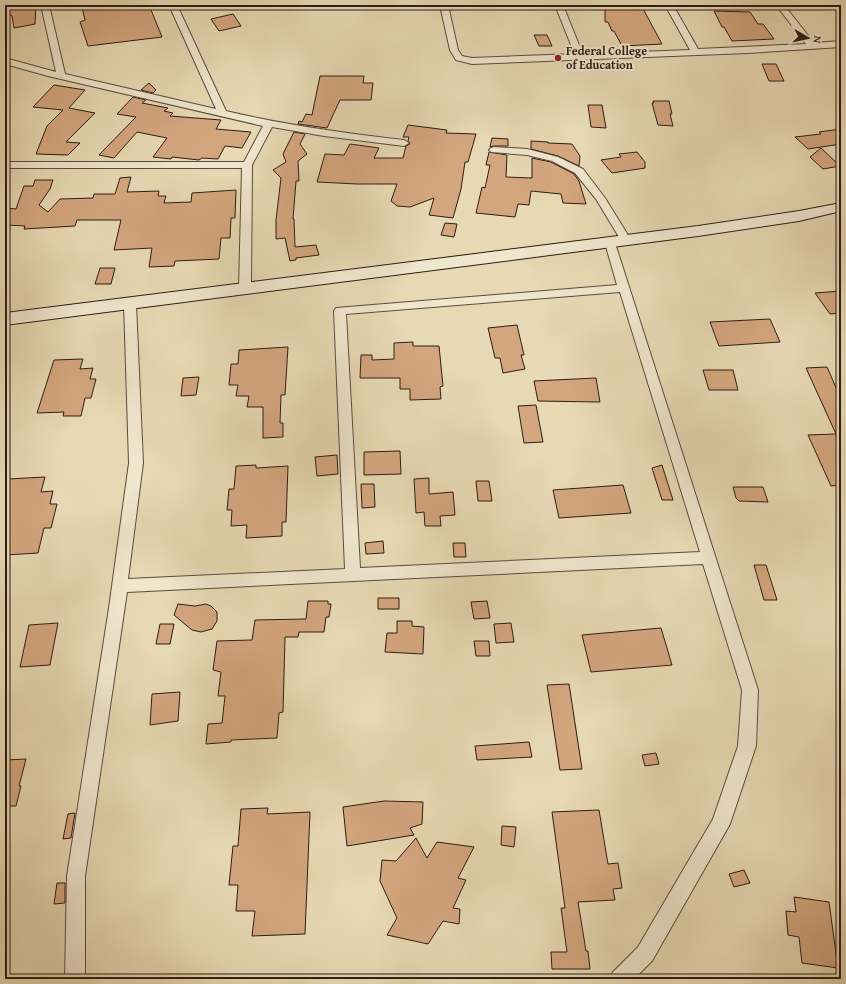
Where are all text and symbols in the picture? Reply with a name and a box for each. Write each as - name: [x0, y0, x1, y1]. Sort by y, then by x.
- north arrow: [788, 18, 828, 58]
- text: N: [809, 35, 826, 45]
- place label: Federal College of Education: [566, 42, 647, 73]
- marker: Federal College of Education: [553, 53, 563, 63]

